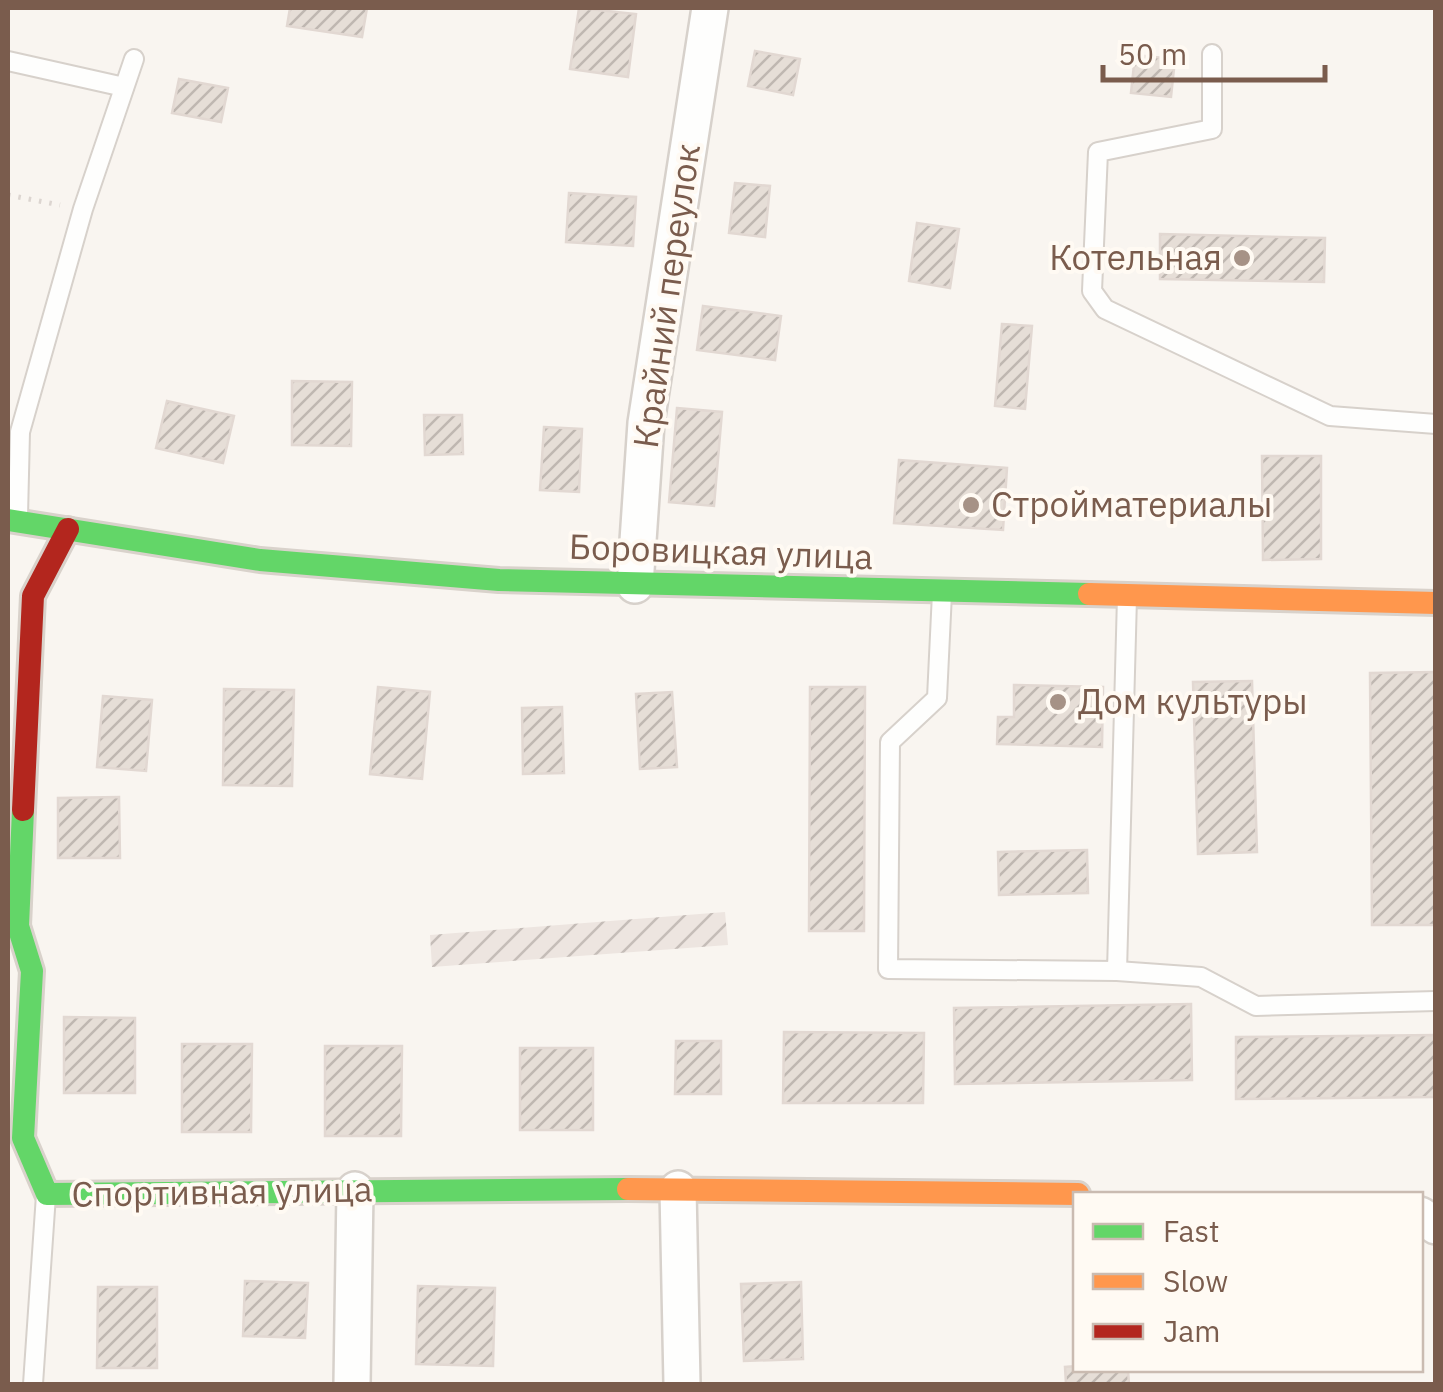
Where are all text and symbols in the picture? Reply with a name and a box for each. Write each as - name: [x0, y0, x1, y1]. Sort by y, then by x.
- scale bar: [1103, 20, 1326, 82]
- text: 50 m: [1118, 34, 1187, 73]
- street label: Крайний переулок: [622, 141, 710, 451]
- place label: Котельная: [1049, 234, 1222, 280]
- marker: Котельная: [1231, 247, 1253, 269]
- place label: Стройматериалы: [991, 481, 1272, 527]
- marker: Стройматериалы: [960, 494, 982, 516]
- street label: Боровицкая улица: [568, 523, 874, 579]
- place label: Дом культуры: [1078, 678, 1308, 724]
- marker: Дом культуры: [1047, 691, 1069, 713]
- street label: Спортивная улица: [71, 1165, 373, 1217]
- legend: [1073, 1192, 1423, 1372]
- text: Fast: [1163, 1211, 1220, 1250]
- text: Slow: [1163, 1261, 1228, 1300]
- text: Jam: [1163, 1311, 1221, 1350]

